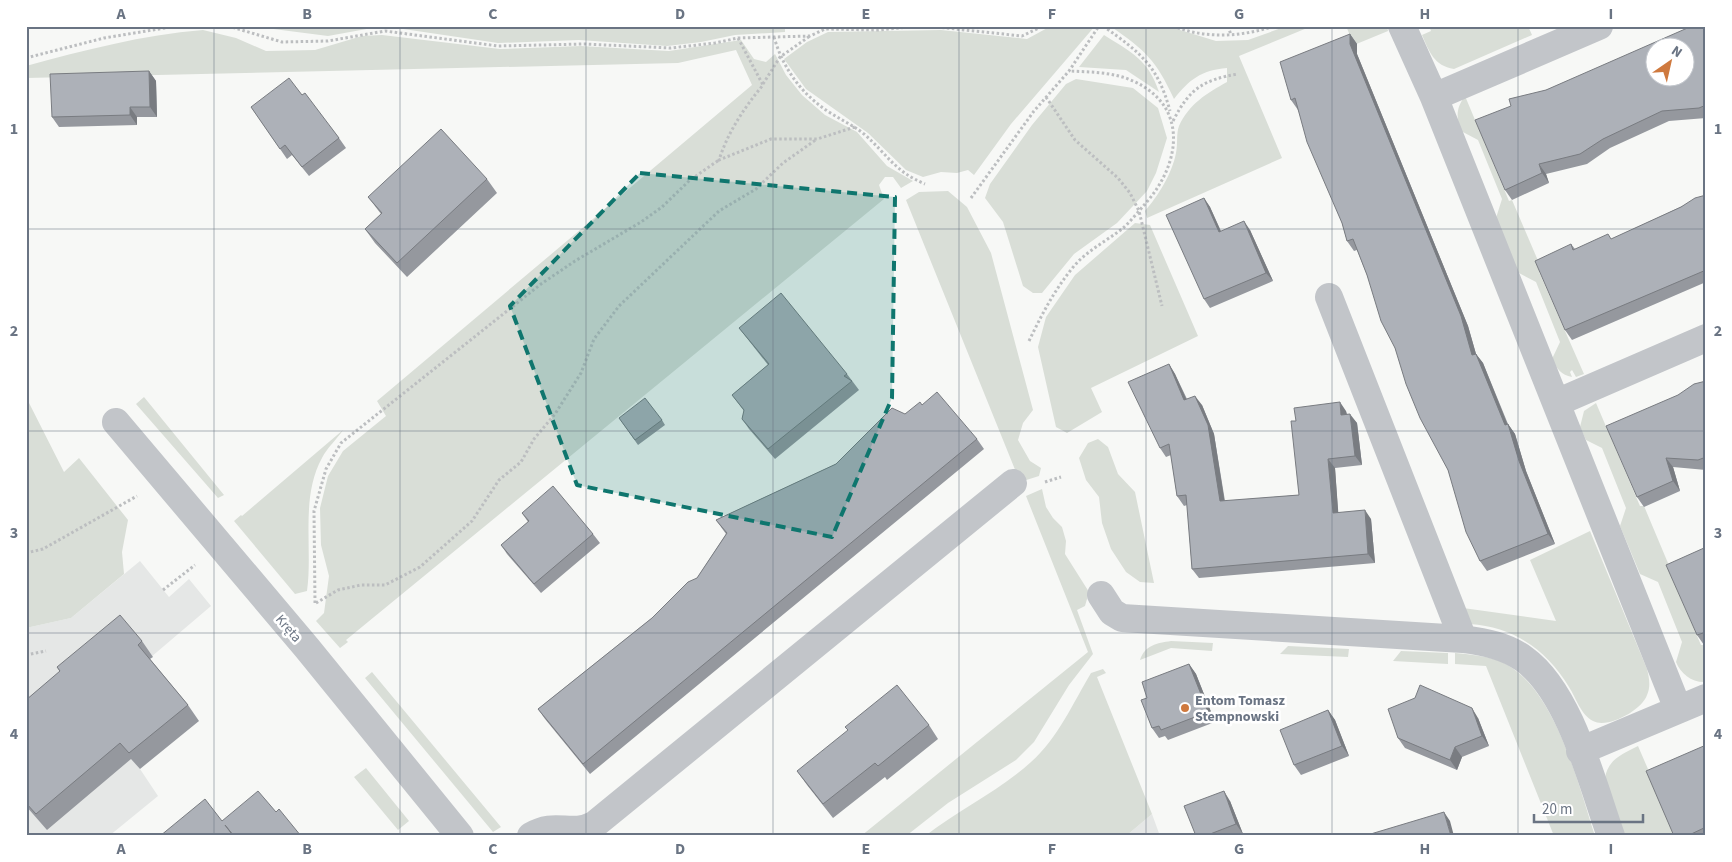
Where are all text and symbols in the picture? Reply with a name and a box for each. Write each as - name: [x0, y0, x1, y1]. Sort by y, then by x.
- text: A: [115, 3, 126, 25]
- text: B: [302, 3, 312, 25]
- text: C: [488, 3, 498, 25]
- text: D: [675, 3, 685, 25]
- text: E: [862, 3, 870, 25]
- text: F: [1048, 3, 1056, 25]
- text: G: [1234, 3, 1244, 25]
- text: H: [1420, 3, 1430, 25]
- text: I: [1609, 3, 1613, 25]
- north arrow: [1644, 38, 1694, 88]
- text: N: [1667, 41, 1686, 63]
- text: 1: [10, 118, 18, 140]
- text: 1: [1714, 118, 1722, 140]
- text: 2: [10, 320, 18, 342]
- text: 2: [1714, 320, 1722, 342]
- text: 3: [10, 522, 18, 544]
- text: 3: [1714, 522, 1722, 544]
- street label: Kręta: [270, 610, 306, 647]
- place label: Entom Tomasz Stempnowski: [1195, 691, 1285, 727]
- marker: Entom Tomasz Stempnowski: [1179, 702, 1191, 714]
- text: 4: [10, 723, 19, 745]
- text: 4: [1714, 723, 1723, 745]
- scale bar: [1534, 792, 1643, 824]
- text: 20 m: [1542, 799, 1572, 820]
- text: A: [115, 838, 126, 860]
- text: B: [302, 838, 312, 860]
- text: C: [488, 838, 498, 860]
- text: D: [675, 838, 685, 860]
- text: E: [862, 838, 870, 860]
- text: F: [1048, 838, 1056, 860]
- text: G: [1234, 838, 1244, 860]
- text: H: [1420, 838, 1430, 860]
- text: I: [1609, 838, 1613, 860]

